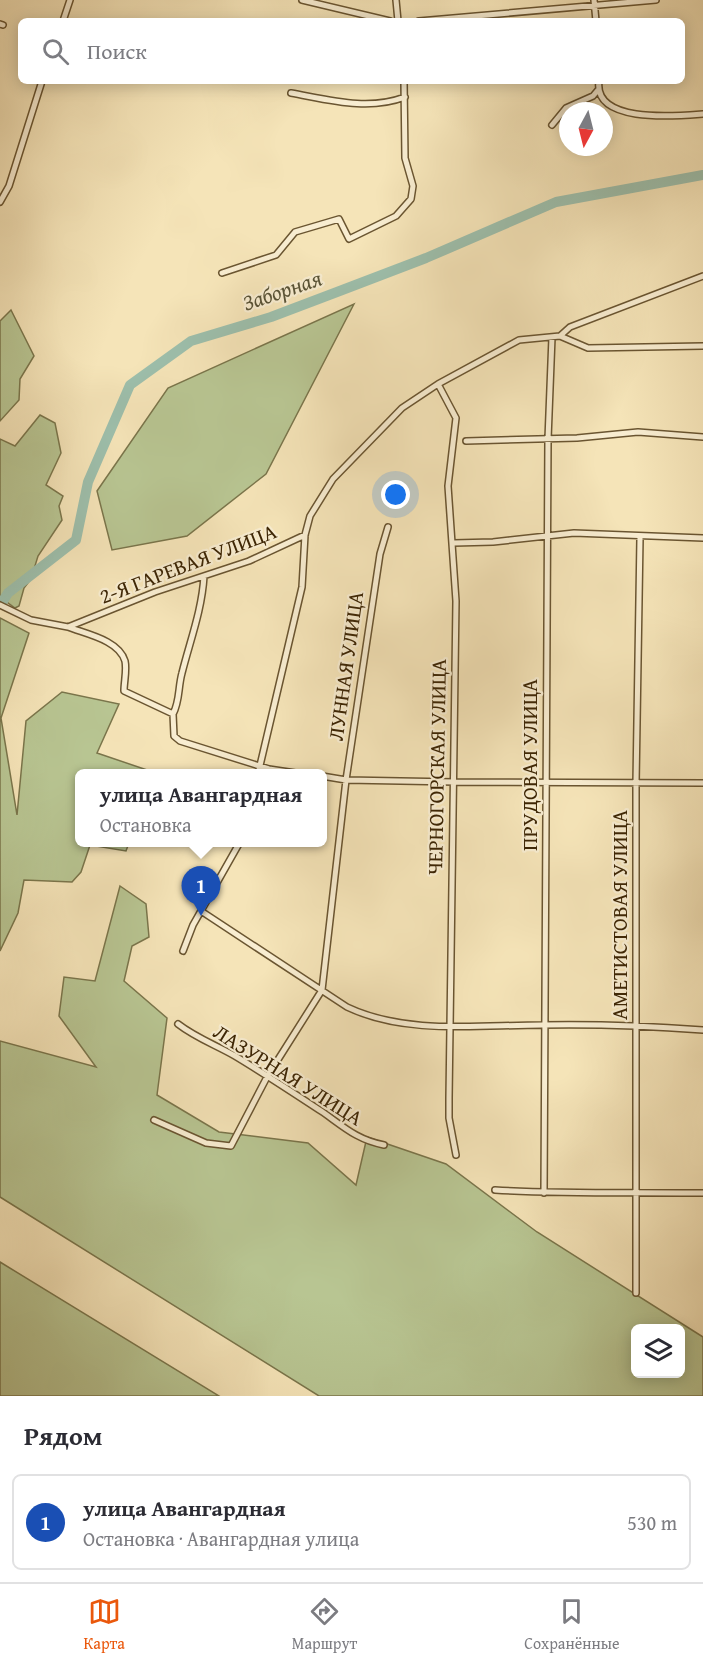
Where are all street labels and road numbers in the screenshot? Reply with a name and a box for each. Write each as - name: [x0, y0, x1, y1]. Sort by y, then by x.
- street label: 2-Я ГАРЕВАЯ УЛИЦА: [95, 515, 281, 612]
- street label: ЛУННАЯ УЛИЦА: [320, 589, 371, 742]
- street label: ЧЕРНОГОРСКАЯ УЛИЦА: [419, 658, 454, 875]
- street label: ПРУДОВАЯ УЛИЦА: [514, 679, 545, 851]
- street label: АМЕТИСТОВАЯ УЛИЦА: [604, 810, 635, 1020]
- street label: ЛАЗУРНАЯ УЛИЦА: [207, 1016, 369, 1133]

